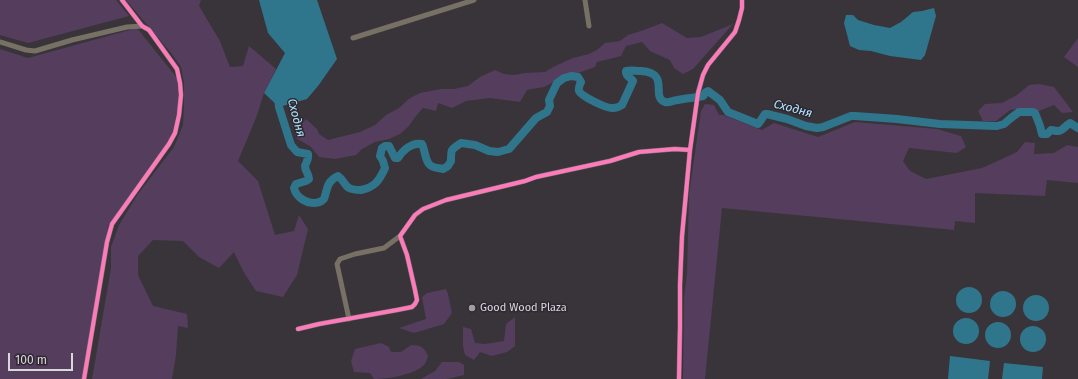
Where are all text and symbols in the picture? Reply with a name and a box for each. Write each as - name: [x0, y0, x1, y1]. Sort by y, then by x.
- water label: Сходня: [284, 97, 308, 139]
- water label: Сходня: [772, 97, 814, 121]
- place label: Good Wood Plaza: [480, 301, 567, 315]
- marker: Good Wood Plaza: [467, 303, 477, 313]
- scale bar: [10, 345, 75, 371]
- text: 100 m: [15, 353, 47, 367]

